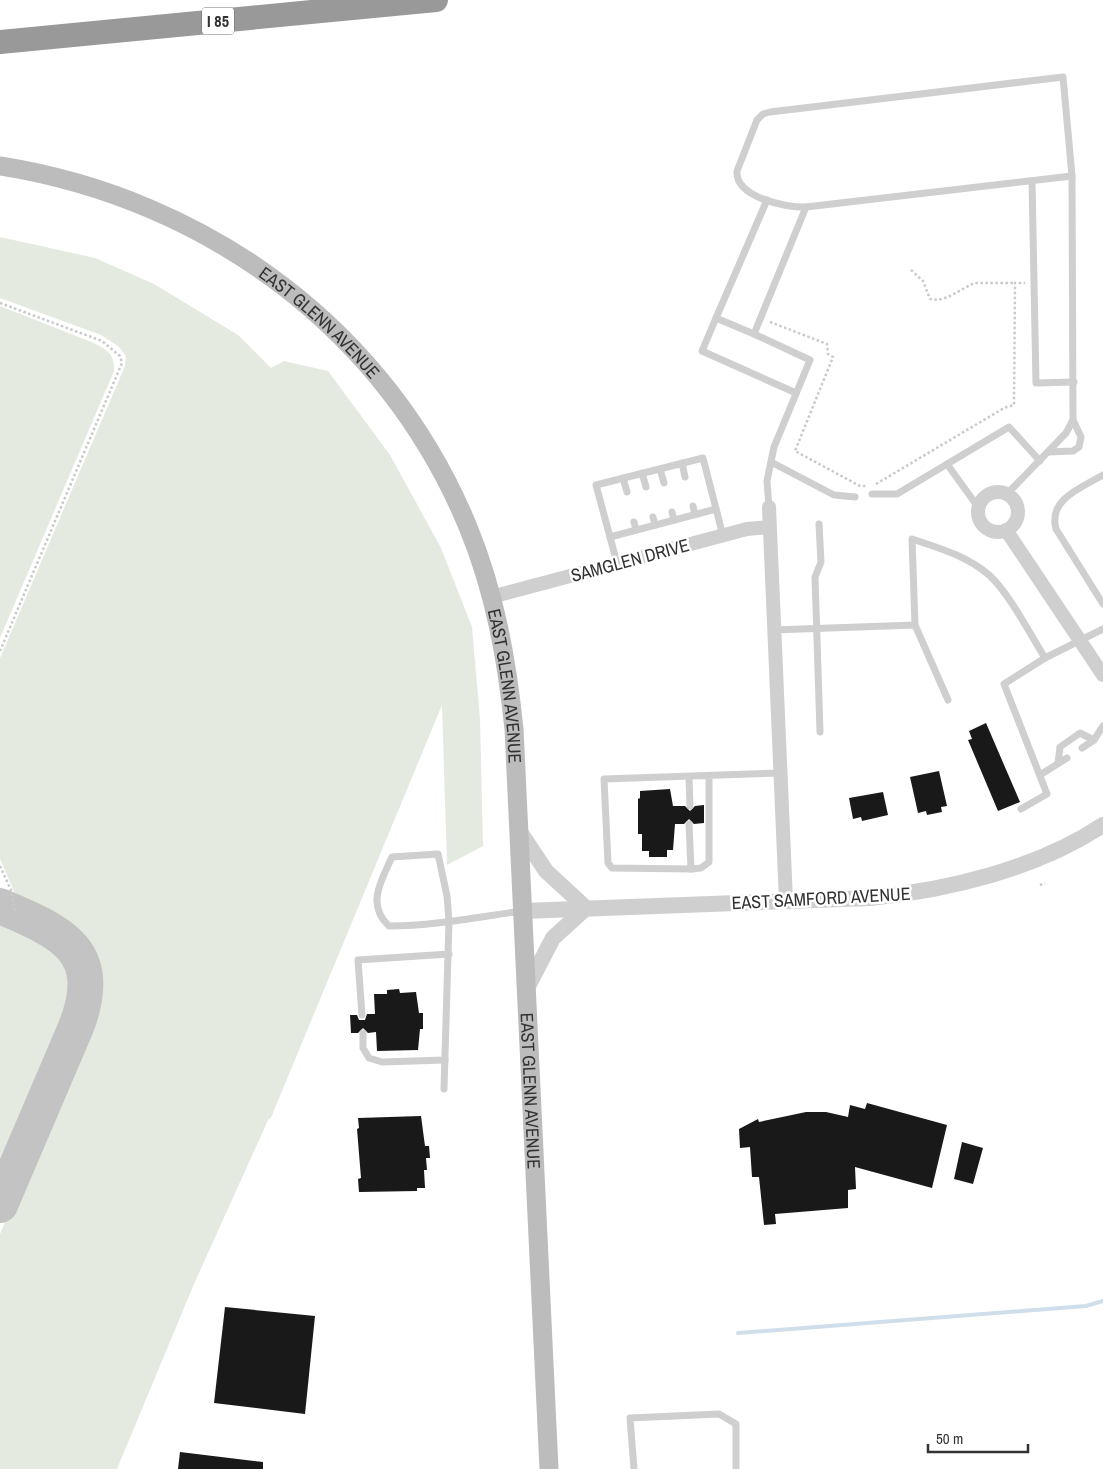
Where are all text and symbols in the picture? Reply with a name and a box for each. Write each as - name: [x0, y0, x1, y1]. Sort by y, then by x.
- road number: I 85: [202, 8, 234, 34]
- street label: EAST GLENN AVENUE: [254, 260, 386, 384]
- street label: SAMGLEN DRIVE: [568, 532, 692, 588]
- street label: EAST GLENN AVENUE: [482, 606, 528, 764]
- street label: EAST SAMFORD AVENUE: [731, 881, 911, 915]
- street label: EAST GLENN AVENUE: [515, 1012, 547, 1170]
- scale bar: [928, 1422, 1028, 1454]
- text: 50 m: [936, 1428, 963, 1449]

